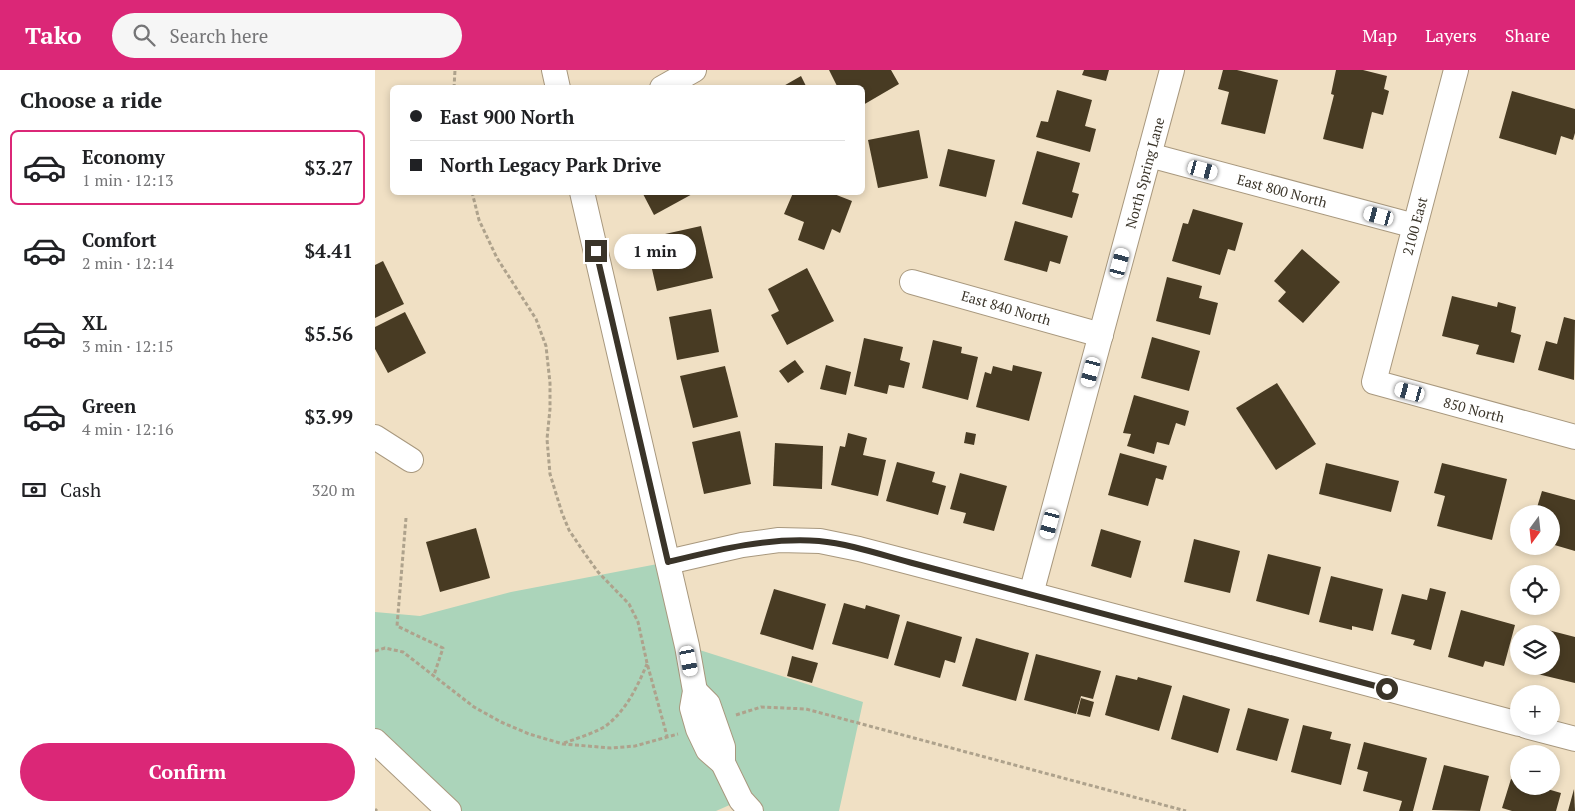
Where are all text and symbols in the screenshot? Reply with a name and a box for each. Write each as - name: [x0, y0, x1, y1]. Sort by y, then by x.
- search box: [112, 13, 462, 58]
- text: Tako: [25, 19, 82, 51]
- icon: search: [130, 21, 158, 49]
- text: Search here: [170, 23, 268, 48]
- text: Map: [1362, 23, 1397, 47]
- text: Layers: [1425, 23, 1477, 47]
- text: Share: [1505, 23, 1550, 47]
- text: Choose a ride: [20, 85, 162, 114]
- text: East 900 North: [440, 104, 574, 129]
- street label: North Spring Lane: [1121, 115, 1168, 231]
- text: Economy: [82, 144, 165, 169]
- icon: car: [22, 145, 67, 190]
- text: North Legacy Park Drive: [440, 152, 661, 177]
- text: $3.27: [304, 155, 353, 180]
- car: [1186, 159, 1219, 181]
- text: 1 min · 12:13: [82, 169, 174, 191]
- street label: East 800 North: [1235, 169, 1329, 212]
- street label: 2100 East: [1398, 194, 1432, 257]
- car: [1362, 205, 1395, 227]
- text: Comfort: [82, 227, 157, 252]
- icon: car: [22, 228, 67, 273]
- callout: 1 min: [613, 234, 696, 268]
- text: $4.41: [304, 238, 353, 263]
- route end: [585, 240, 607, 262]
- text: 1 min: [633, 240, 677, 262]
- car: [1108, 247, 1131, 279]
- text: 2 min · 12:14: [82, 252, 174, 274]
- street label: East 840 North: [959, 286, 1053, 329]
- text: XL: [82, 310, 107, 335]
- icon: car: [22, 311, 67, 356]
- text: $5.56: [304, 321, 353, 346]
- text: 3 min · 12:15: [82, 335, 174, 357]
- car: [1079, 356, 1102, 388]
- car: [1393, 381, 1426, 403]
- street label: 850 North: [1441, 392, 1507, 427]
- text: Green: [82, 393, 136, 418]
- icon: car: [22, 394, 67, 439]
- text: $3.99: [304, 404, 353, 429]
- text: 4 min · 12:16: [82, 418, 174, 440]
- icon: cash: [20, 476, 48, 504]
- text: Cash: [60, 477, 101, 502]
- text: 320 m: [312, 479, 355, 501]
- north arrow: [1510, 505, 1560, 555]
- map controls: [1510, 505, 1560, 795]
- car: [1038, 508, 1061, 540]
- button: locate: [1510, 565, 1560, 615]
- button: layers: [1510, 625, 1560, 675]
- car: [678, 645, 699, 677]
- route start: [1376, 678, 1398, 700]
- button: +: [1510, 685, 1560, 735]
- button: Confirm: [20, 743, 355, 801]
- button: −: [1510, 745, 1560, 795]

